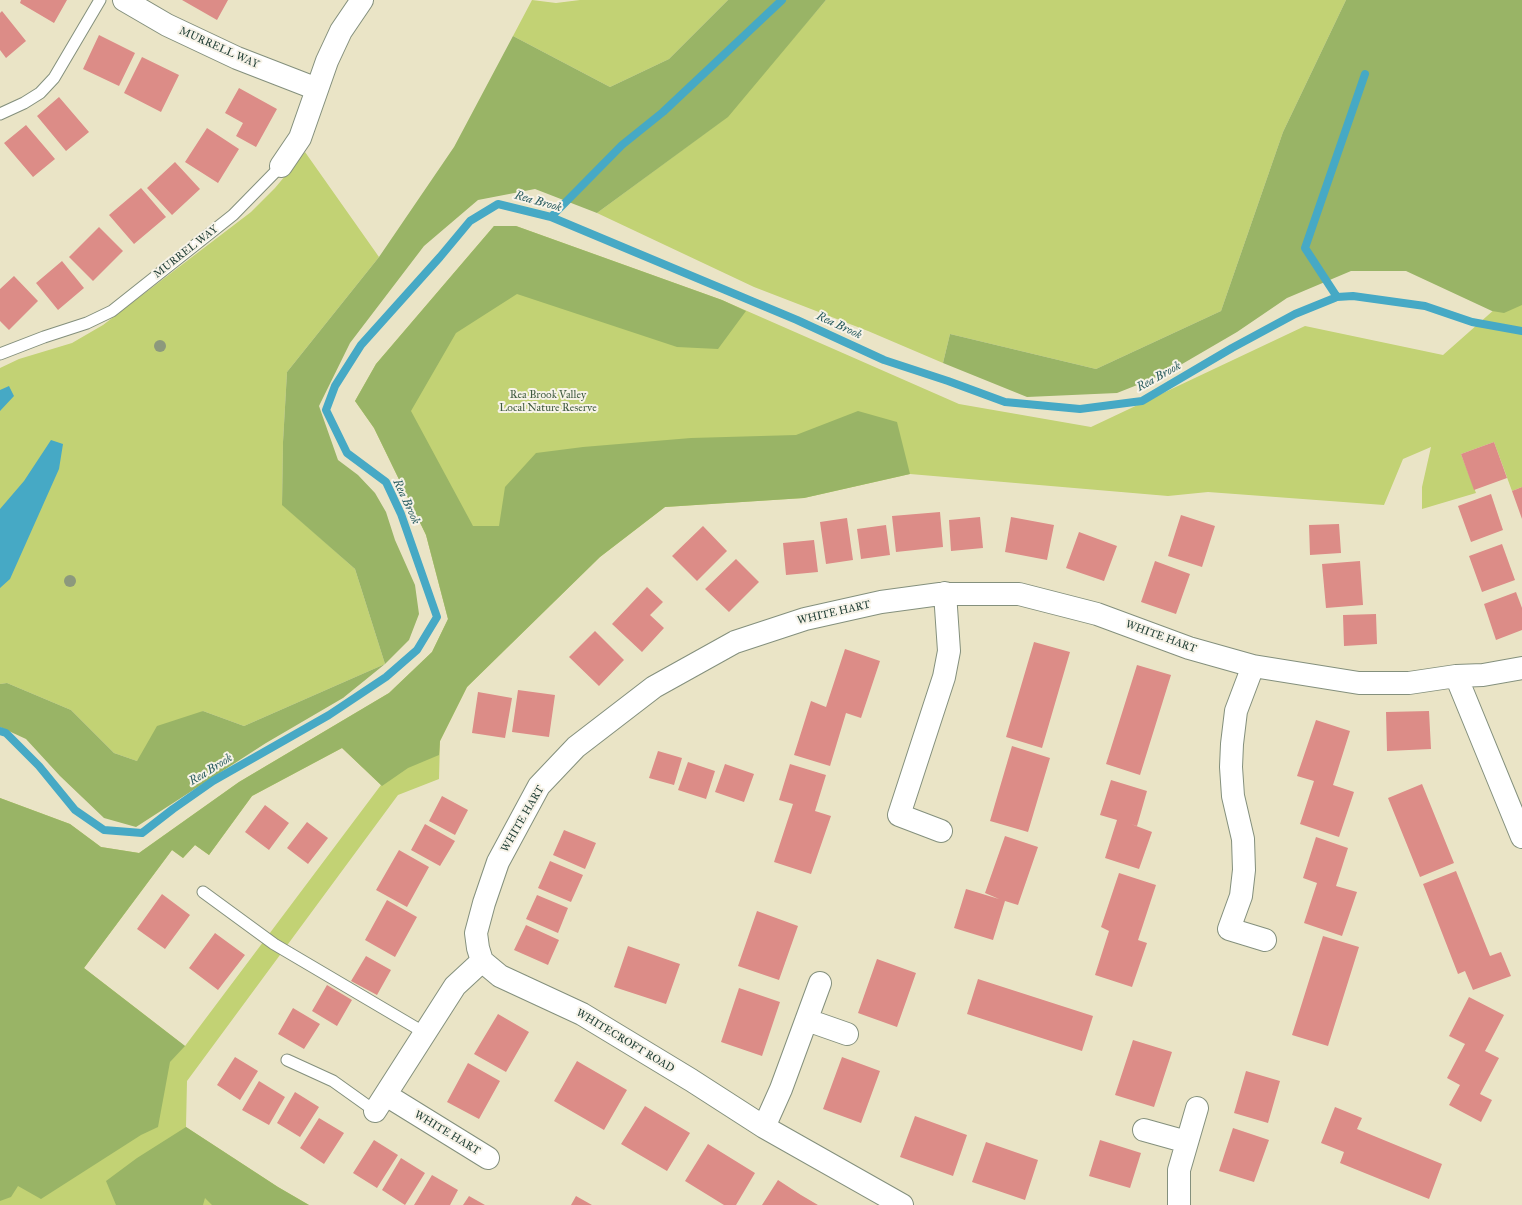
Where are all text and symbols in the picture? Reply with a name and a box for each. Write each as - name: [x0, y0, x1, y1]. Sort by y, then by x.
- street label: MURRELL WAY: [177, 24, 261, 72]
- water label: Rea Brook: [513, 188, 563, 216]
- street label: MURREL WAY: [151, 223, 221, 281]
- water label: Rea Brook: [814, 309, 864, 343]
- water label: Rea Brook: [1134, 359, 1184, 395]
- park label: Rea Brook Valley Local Nature Reserve: [499, 388, 597, 414]
- water label: Rea Brook: [389, 477, 423, 527]
- street label: WHITE HART: [796, 598, 872, 628]
- street label: WHITE HART: [1124, 618, 1198, 656]
- water label: Rea Brook: [187, 751, 235, 789]
- street label: WHITE HART: [499, 783, 547, 855]
- street label: WHITECROFT ROAD: [573, 1006, 677, 1076]
- street label: WHITE HART: [412, 1108, 482, 1158]

